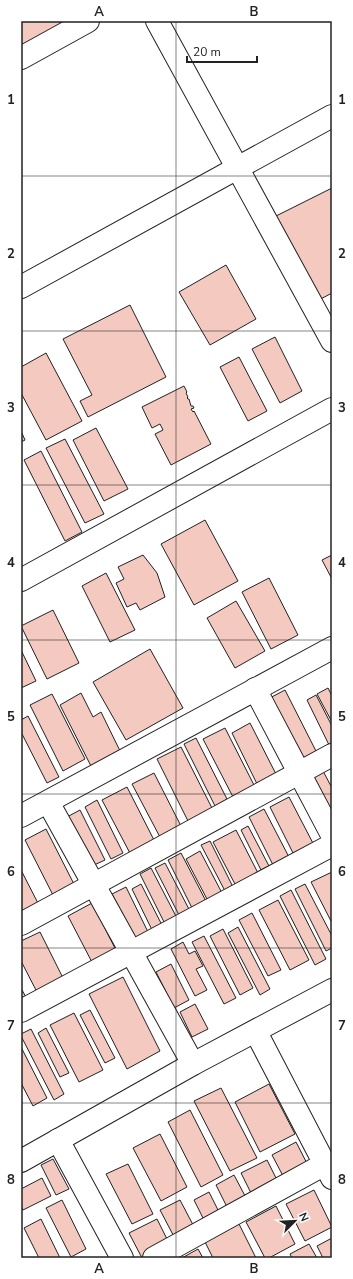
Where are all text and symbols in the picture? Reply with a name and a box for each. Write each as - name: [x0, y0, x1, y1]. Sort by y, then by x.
- text: A: [94, 3, 104, 21]
- text: B: [250, 3, 259, 21]
- scale bar: [187, 38, 257, 64]
- text: 20 m: [193, 44, 221, 60]
- text: 1: [7, 91, 15, 109]
- text: 1: [338, 91, 346, 109]
- text: 2: [7, 245, 15, 263]
- text: 2: [338, 245, 346, 263]
- text: 3: [7, 399, 15, 417]
- text: 3: [338, 399, 346, 417]
- text: 4: [7, 554, 15, 572]
- text: 4: [338, 554, 346, 572]
- text: 5: [7, 708, 15, 726]
- text: 5: [338, 708, 346, 726]
- text: 6: [7, 863, 15, 881]
- text: 6: [338, 863, 346, 881]
- text: 7: [7, 1017, 15, 1035]
- text: 7: [338, 1017, 346, 1035]
- text: 8: [7, 1171, 15, 1189]
- text: 8: [338, 1171, 346, 1189]
- north arrow: [275, 1201, 315, 1241]
- text: N: [295, 1210, 312, 1224]
- text: A: [94, 1260, 104, 1278]
- text: B: [250, 1260, 259, 1278]

